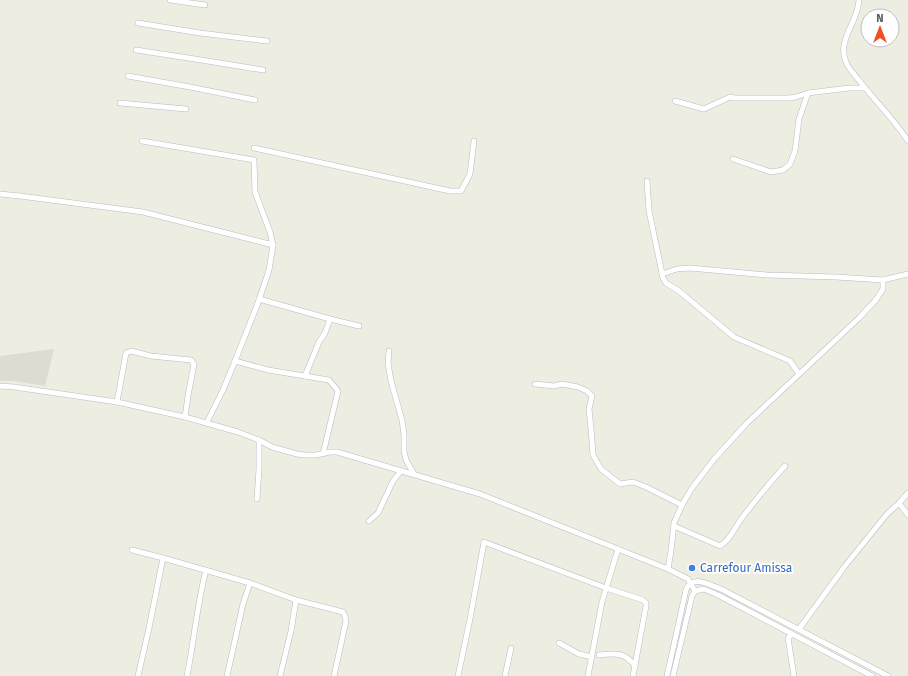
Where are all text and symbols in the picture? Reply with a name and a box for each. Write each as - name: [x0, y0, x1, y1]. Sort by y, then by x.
- north arrow: [860, 8, 900, 48]
- text: N: [876, 12, 884, 25]
- place label: Carrefour Amissa: [700, 561, 792, 575]
- marker: Carrefour Amissa: [687, 563, 697, 573]

